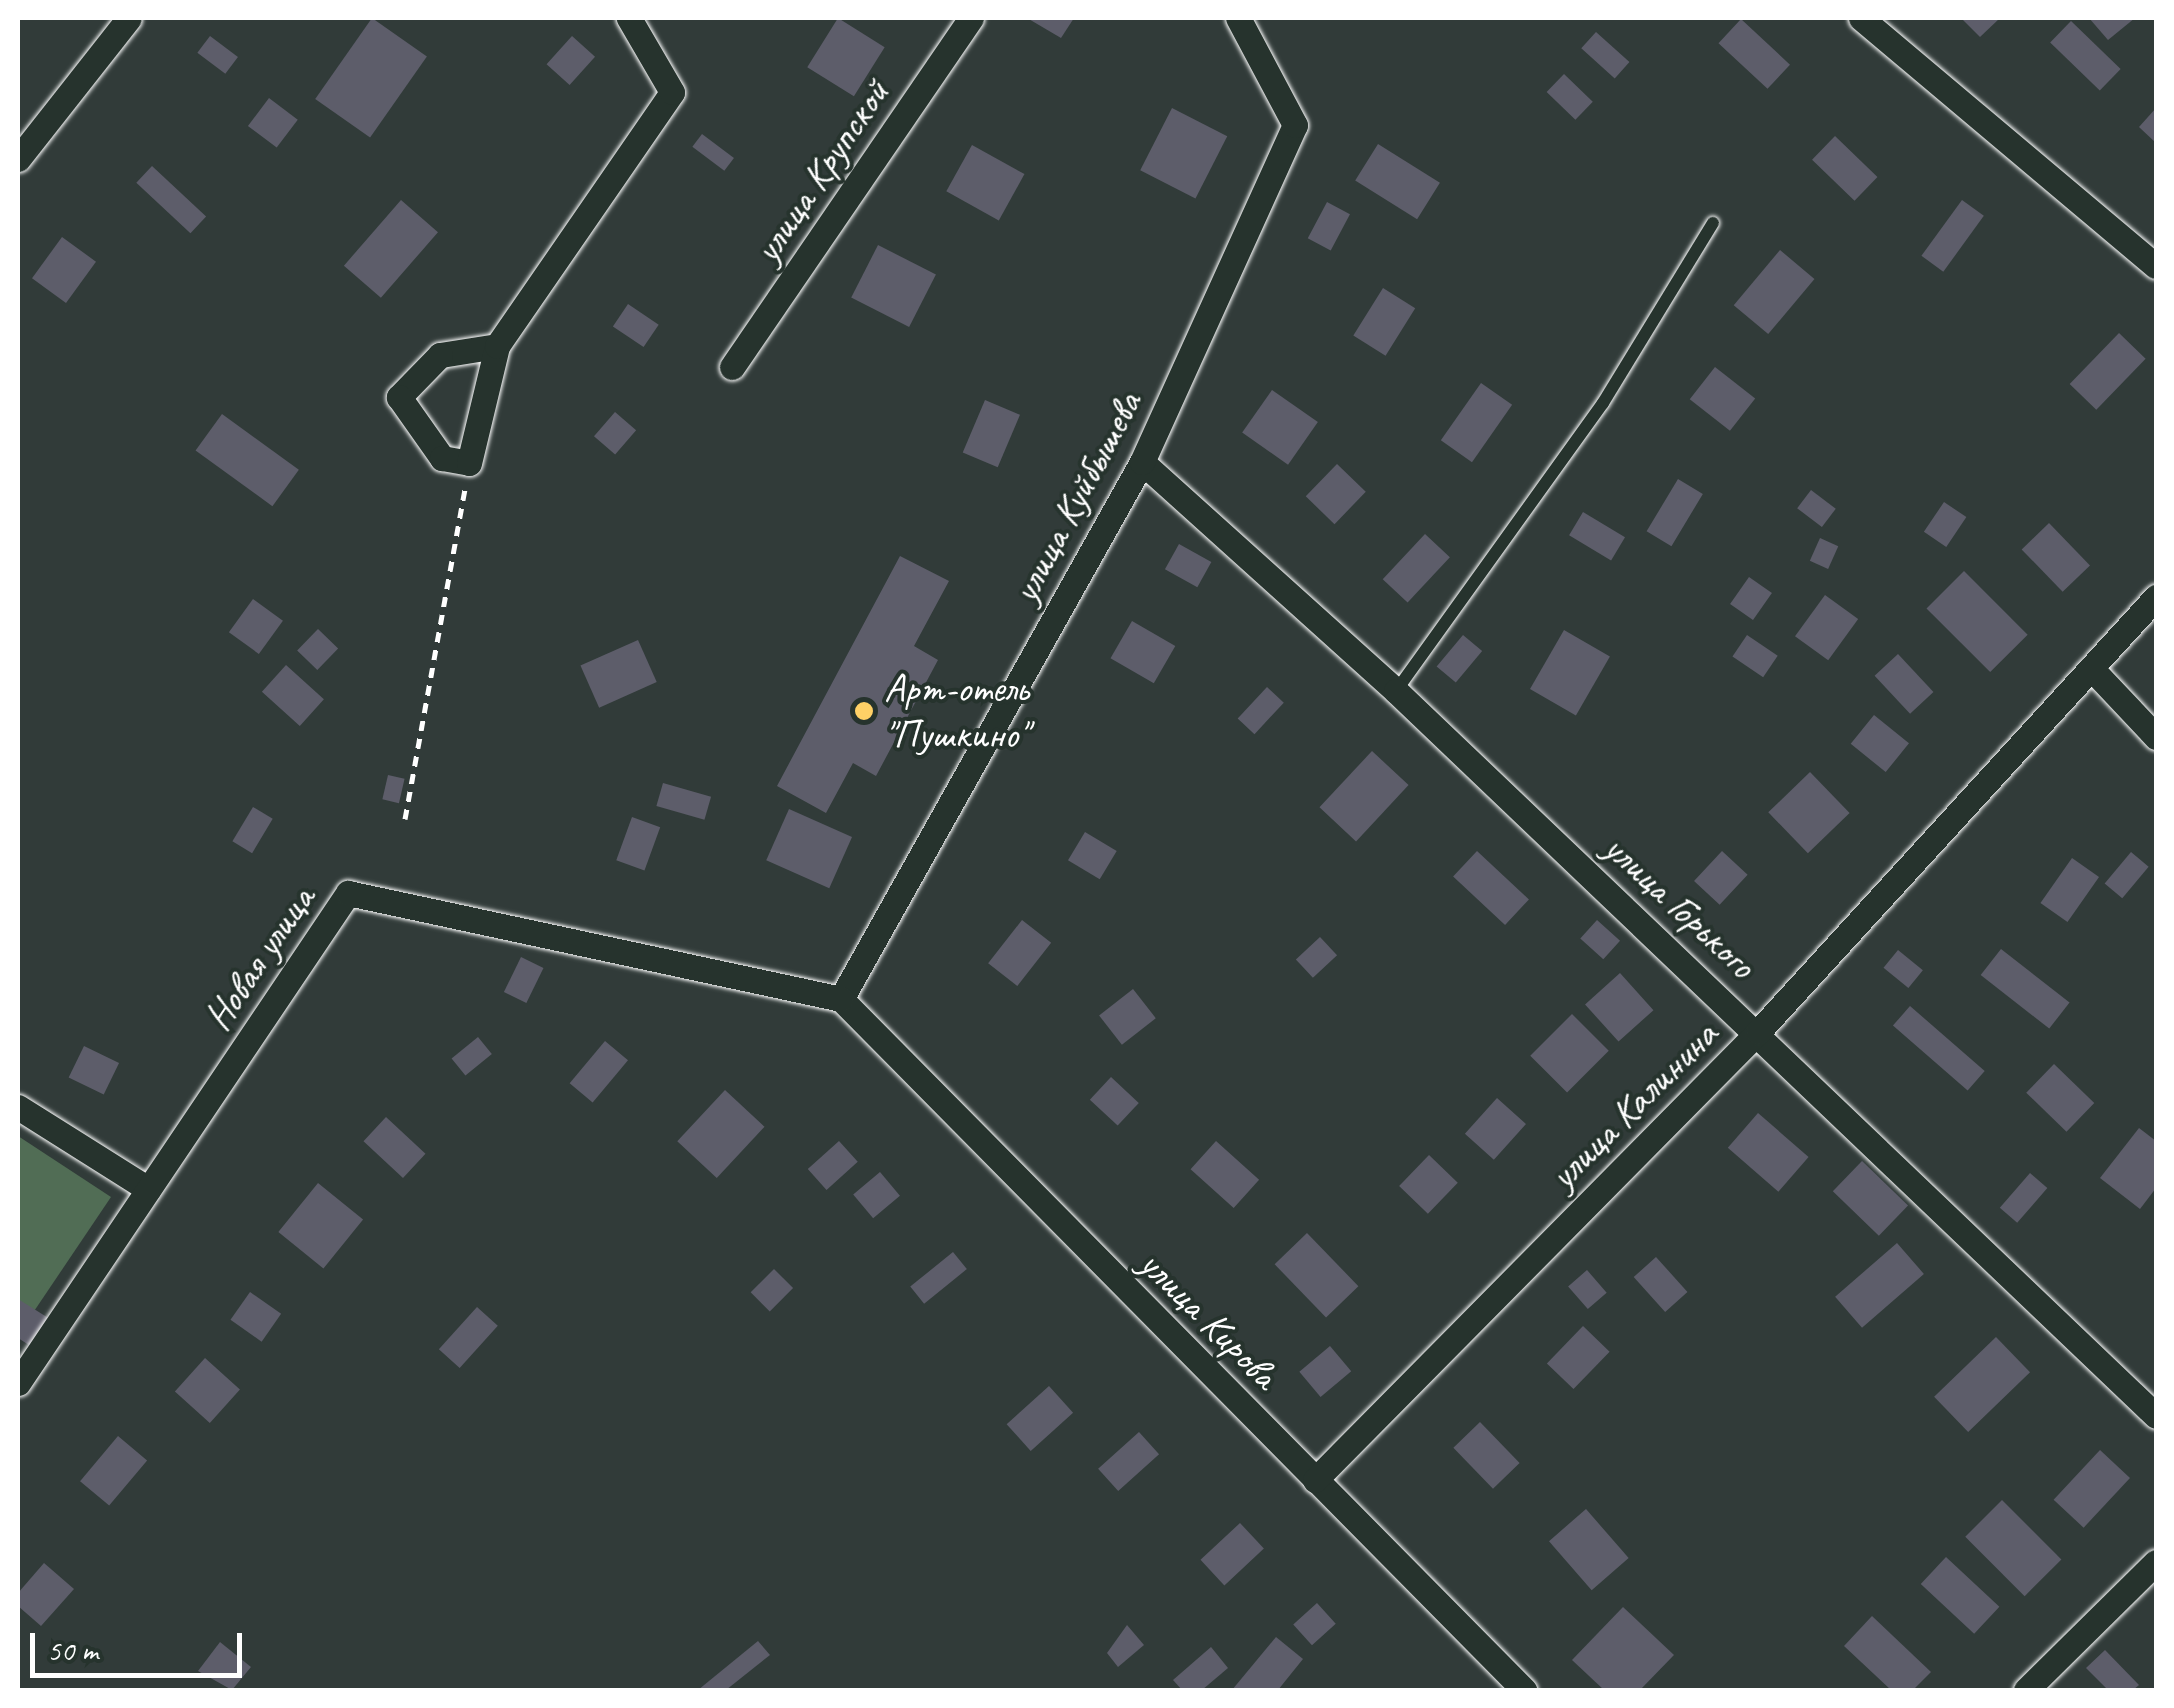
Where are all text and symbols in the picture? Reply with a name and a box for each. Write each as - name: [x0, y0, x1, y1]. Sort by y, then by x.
- street label: улица Крупской: [742, 70, 900, 272]
- street label: улица Куйбышева: [1000, 384, 1152, 610]
- place label: Арт-отель "Пушкино": [884, 664, 1028, 758]
- marker: Арт-отель "Пушкино": [853, 700, 875, 722]
- street label: улица Горького: [1595, 824, 1765, 988]
- street label: Новая улица: [193, 876, 325, 1040]
- street label: улица Калинина: [1538, 1010, 1728, 1200]
- street label: улица Кирова: [1130, 1240, 1288, 1398]
- scale bar: [35, 1613, 248, 1675]
- text: 50 m: [47, 1631, 98, 1669]

